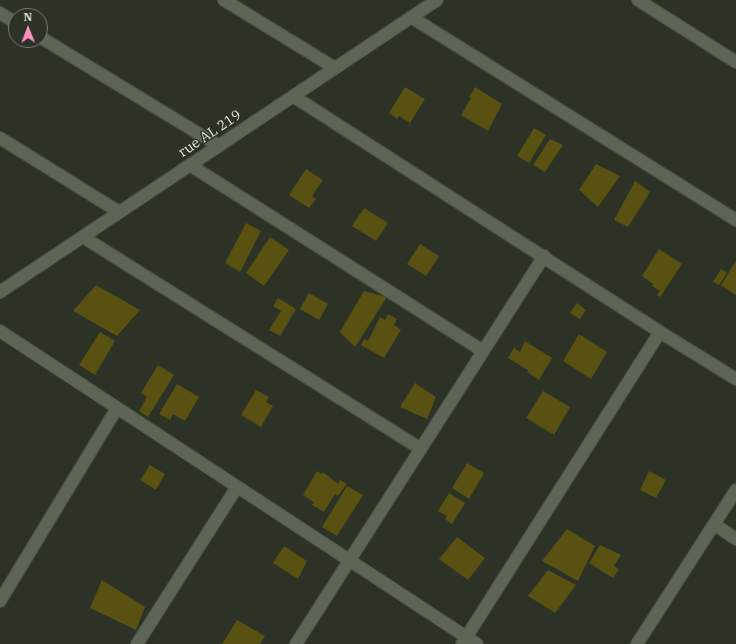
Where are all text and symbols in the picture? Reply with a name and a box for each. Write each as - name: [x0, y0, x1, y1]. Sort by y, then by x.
- north arrow: [8, 8, 48, 48]
- text: N: [23, 10, 32, 24]
- street label: rue AL 219: [175, 107, 245, 161]

